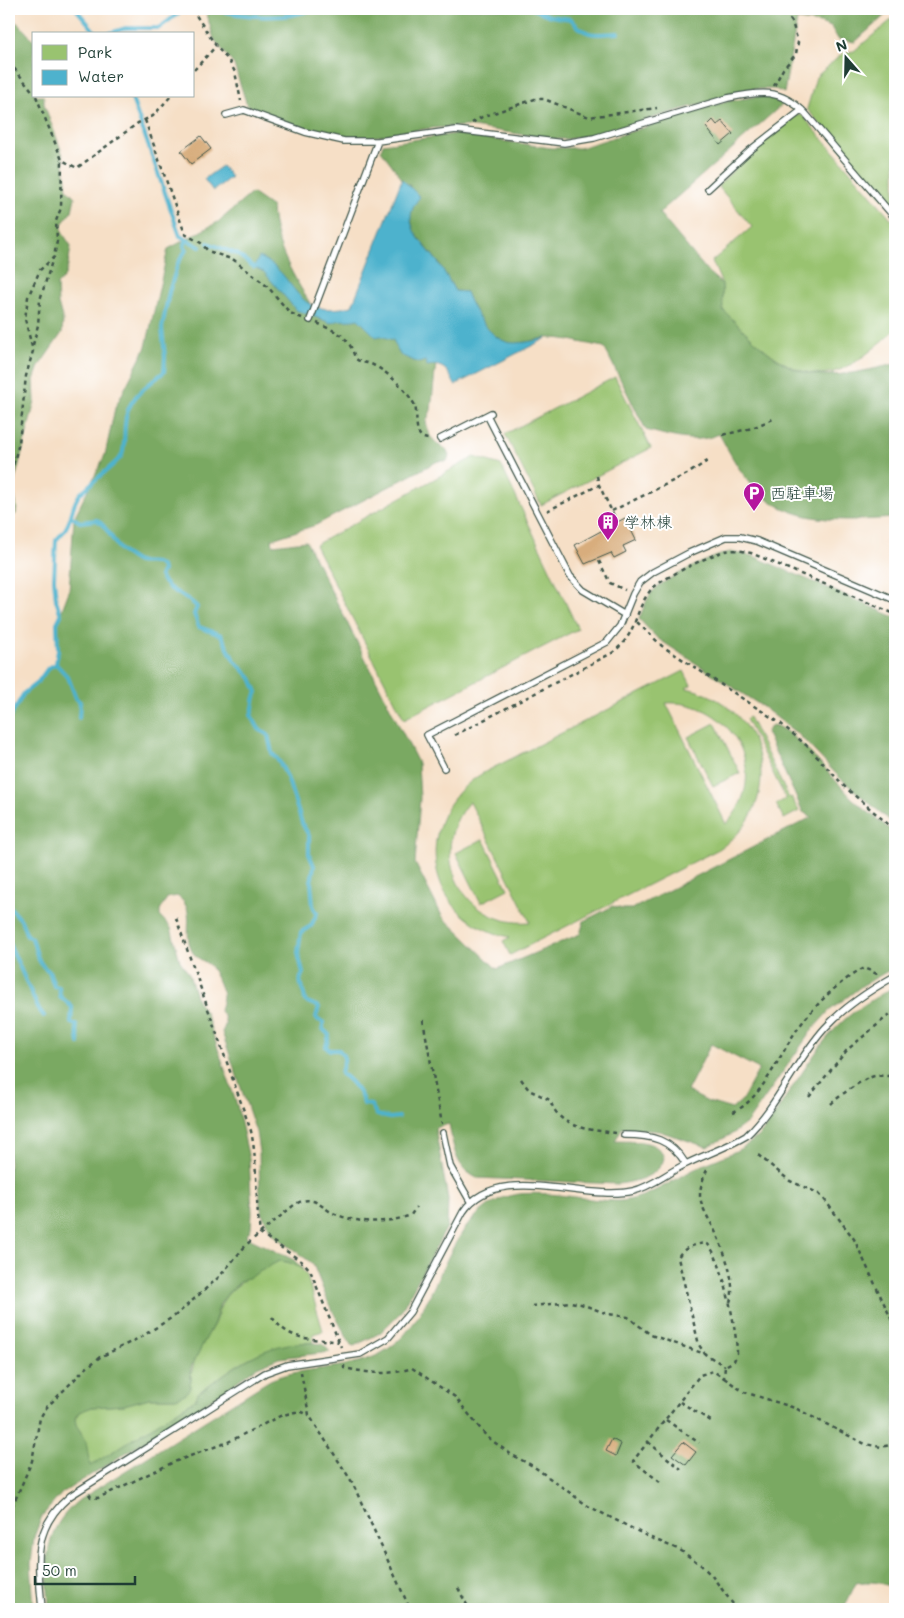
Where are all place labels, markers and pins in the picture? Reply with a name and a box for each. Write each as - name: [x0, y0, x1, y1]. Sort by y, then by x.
- parking icon: 西駐車場: [742, 481, 766, 512]
- place label: 西駐車場: [770, 482, 834, 503]
- building icon: 学林棟: [596, 510, 620, 541]
- place label: 学林棟: [624, 511, 672, 532]

